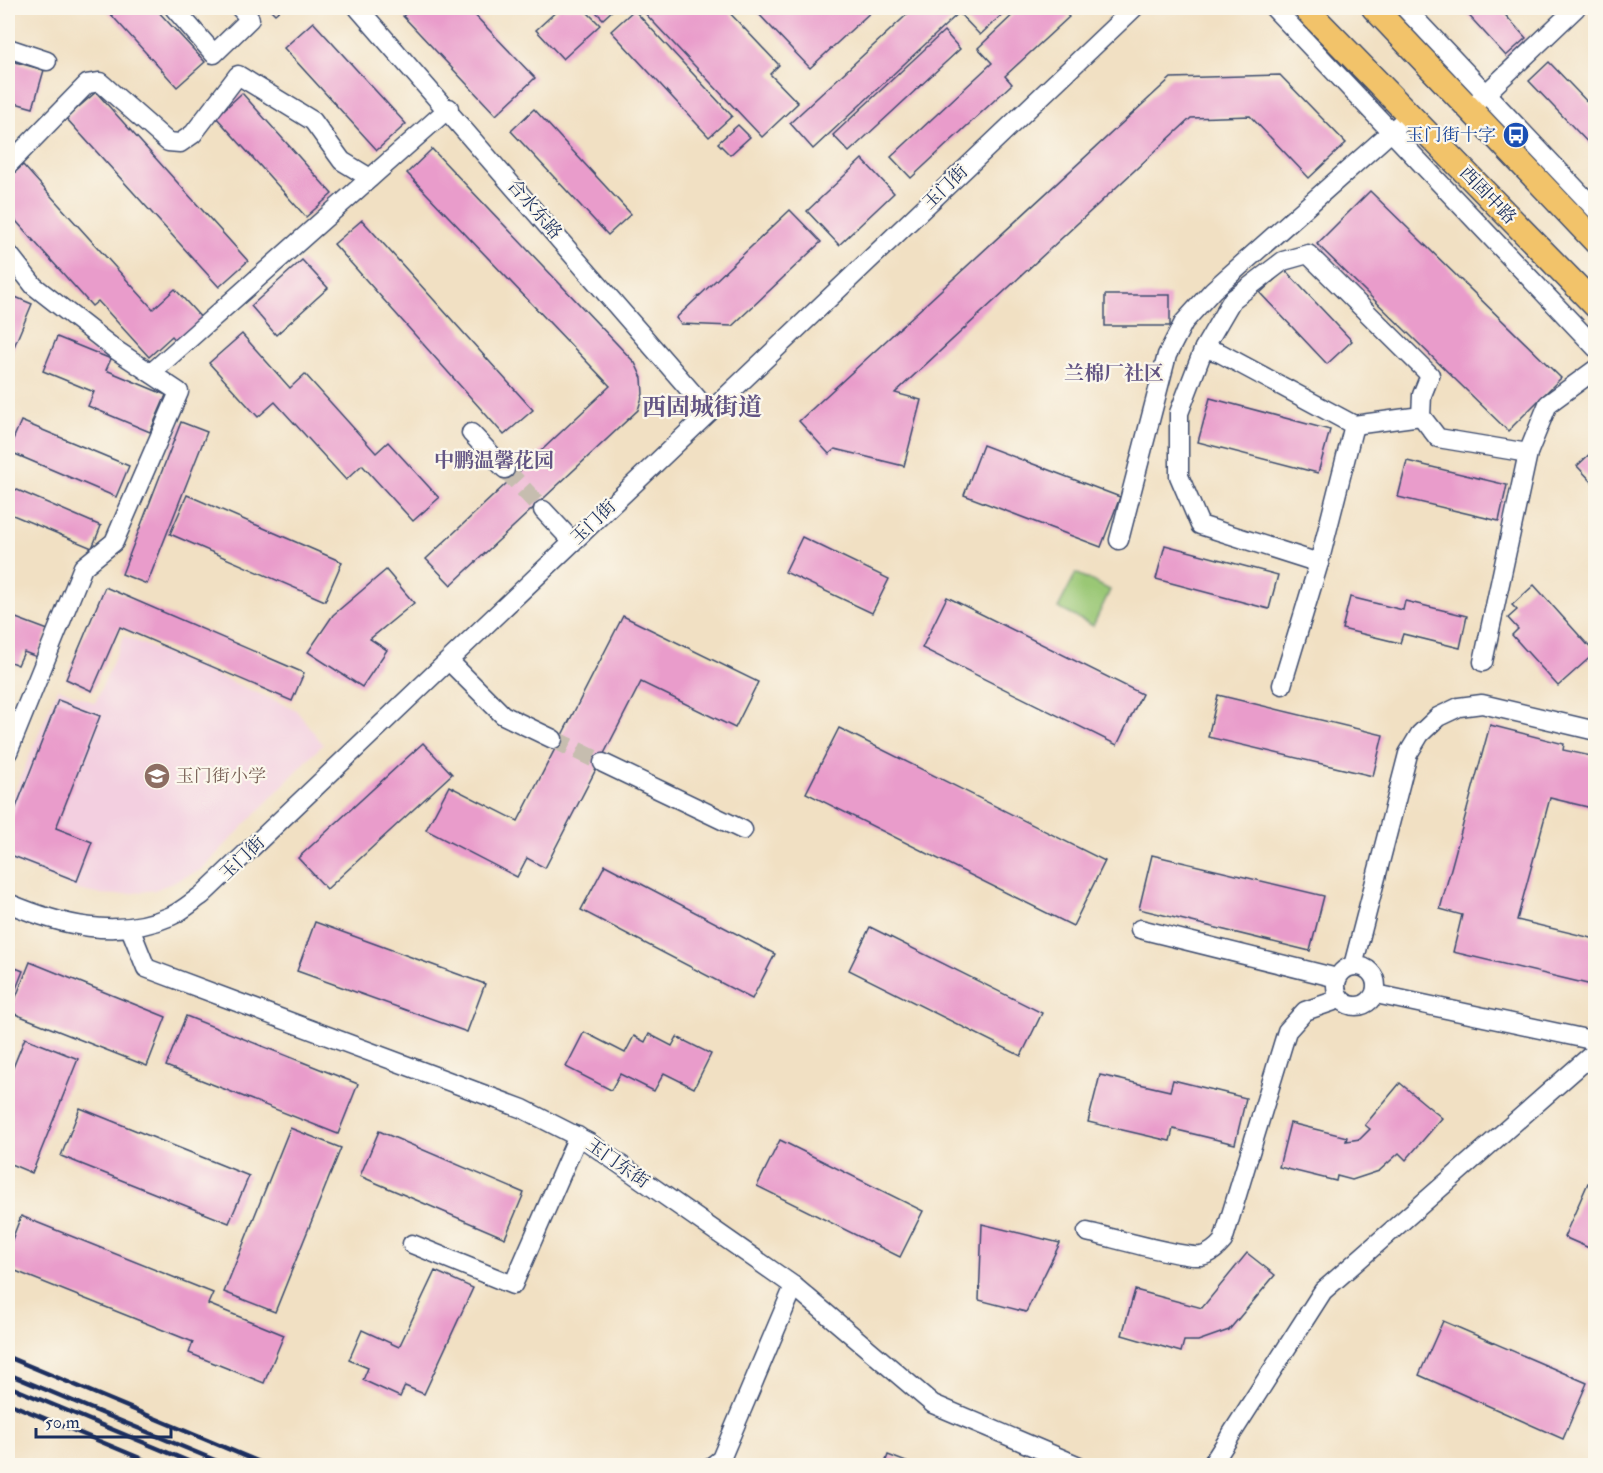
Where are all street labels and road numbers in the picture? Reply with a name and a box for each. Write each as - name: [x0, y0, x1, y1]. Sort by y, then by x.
- street label: 玉门街: [918, 160, 973, 214]
- street label: 西固中路: [1454, 161, 1521, 229]
- street label: 合水东路: [502, 175, 567, 244]
- street label: 玉门街: [566, 495, 621, 549]
- street label: 玉门街: [215, 831, 270, 885]
- street label: 玉门东街: [582, 1133, 654, 1193]

